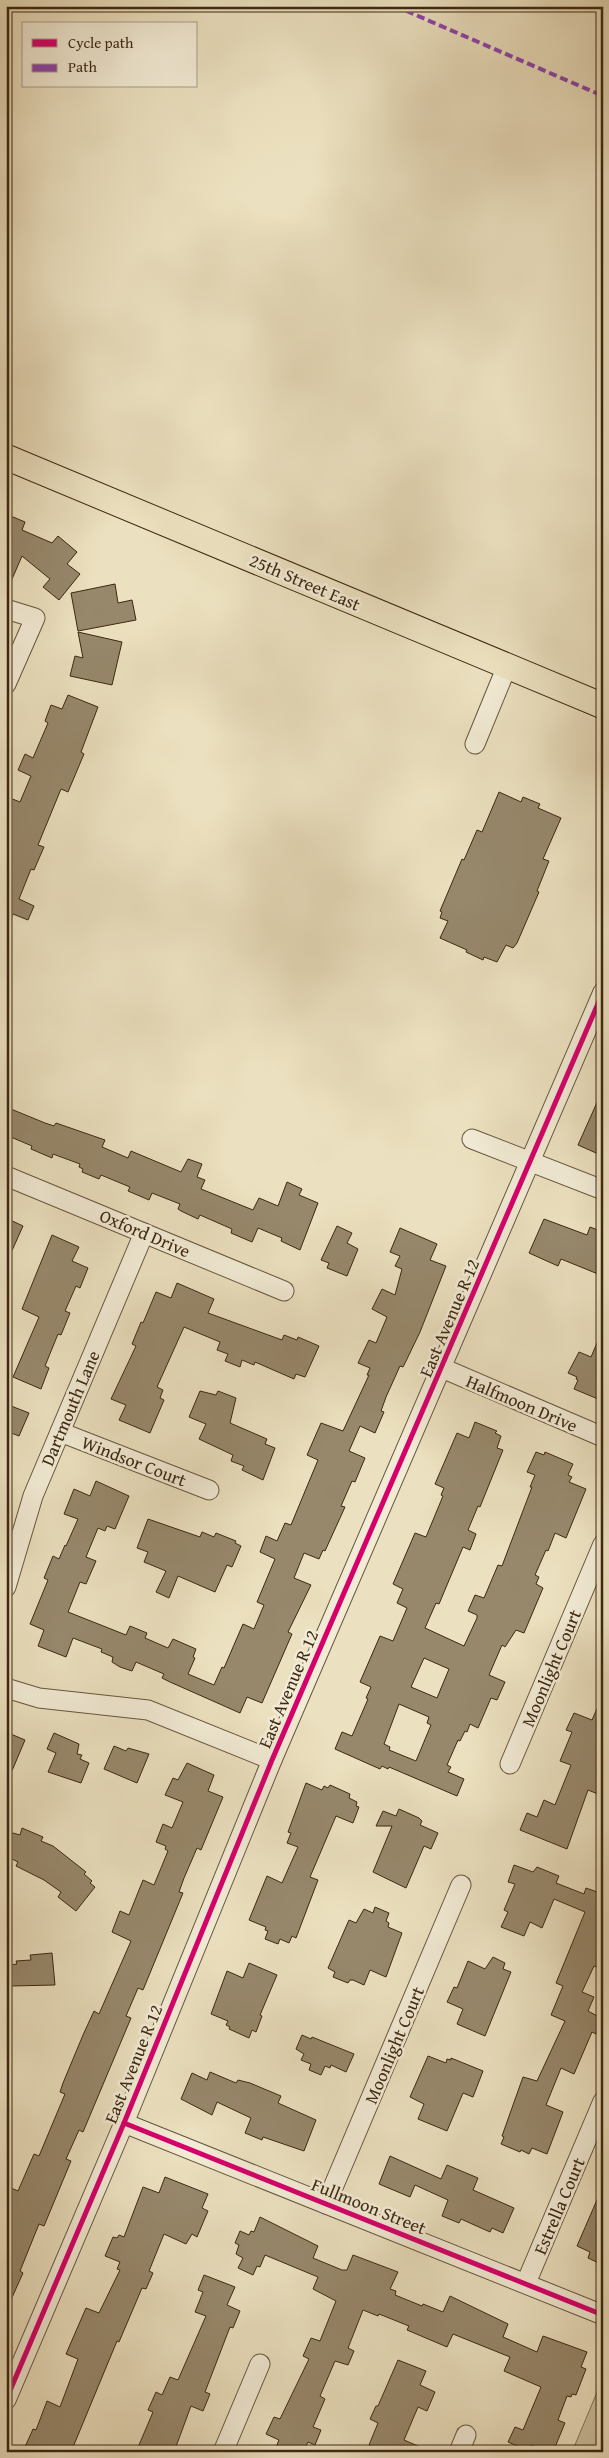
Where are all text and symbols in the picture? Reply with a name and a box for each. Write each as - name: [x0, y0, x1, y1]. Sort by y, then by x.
- legend: [22, 22, 198, 88]
- text: Cycle path: [68, 32, 134, 53]
- text: Path: [68, 56, 97, 77]
- street label: 25th Street East: [245, 546, 365, 618]
- street label: Oxford Drive: [95, 1202, 195, 1264]
- street label: East Avenue R 12: [412, 1255, 486, 1381]
- street label: Dartmouth Lane: [34, 1346, 106, 1470]
- street label: Halfmoon Drive: [462, 1367, 582, 1439]
- street label: Windsor Court: [78, 1429, 191, 1494]
- street label: Moonlight Court: [514, 1605, 588, 1731]
- street label: East Avenue R 12: [251, 1626, 325, 1752]
- street label: Moonlight Court: [357, 1982, 431, 2108]
- street label: East Avenue R 12: [97, 2001, 169, 2127]
- street label: Estrella Court: [526, 2153, 592, 2259]
- street label: Fullmoon Street: [308, 2171, 431, 2241]

